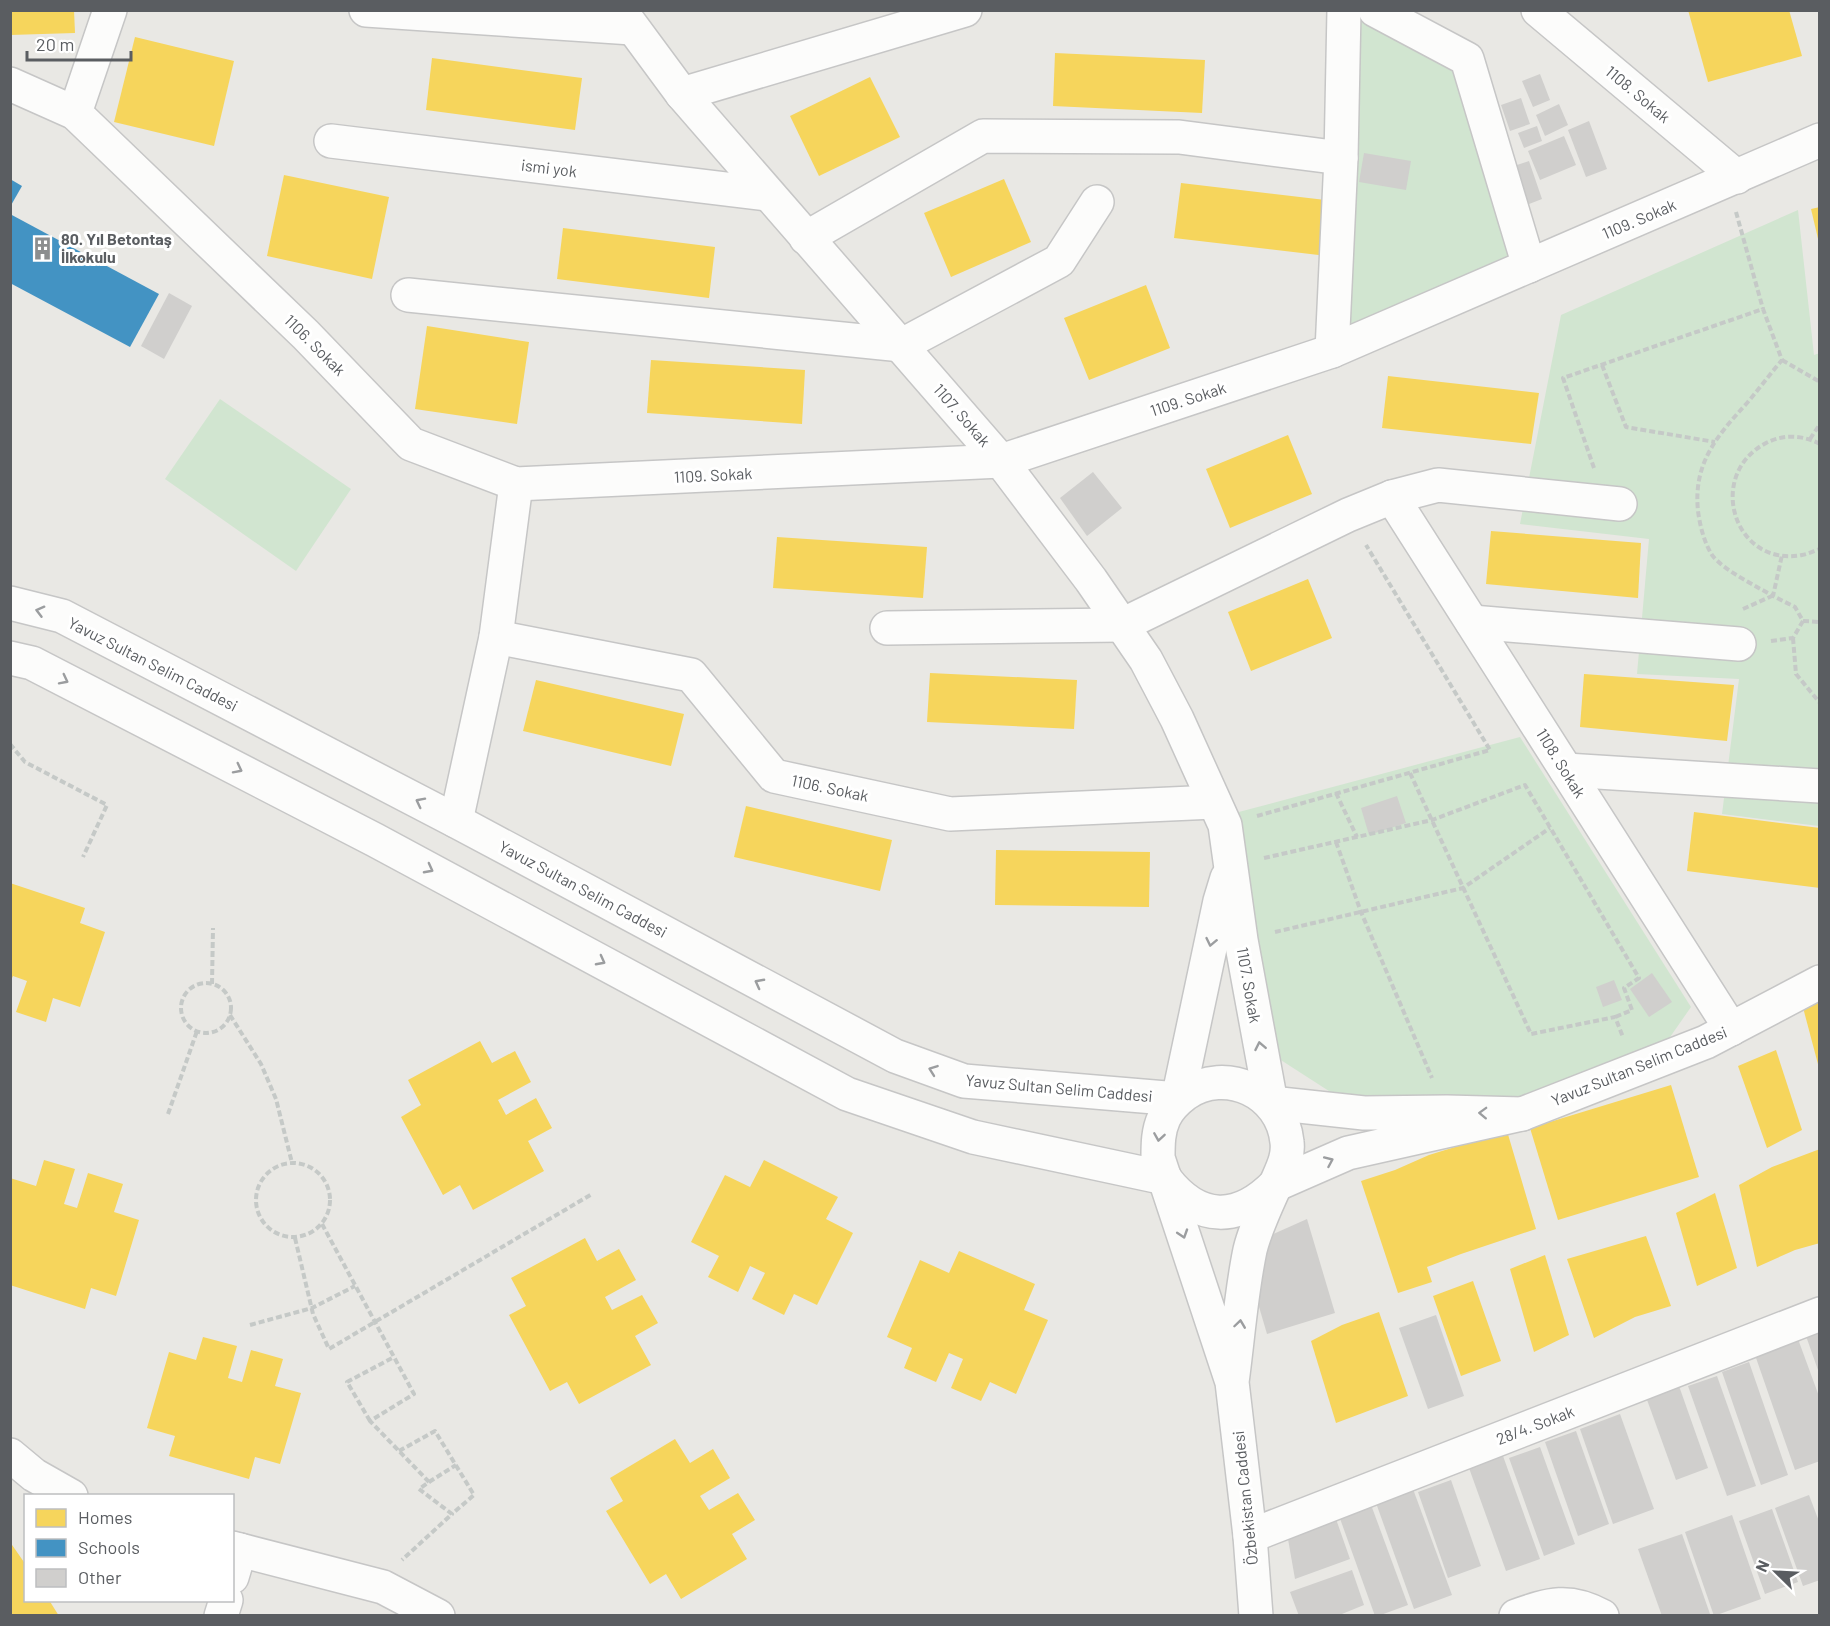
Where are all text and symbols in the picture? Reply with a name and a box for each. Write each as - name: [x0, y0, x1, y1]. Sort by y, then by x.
- scale bar: [27, 24, 130, 62]
- text: 20 m: [36, 33, 74, 55]
- street label: 1108. Sokak: [1602, 61, 1674, 126]
- street label: ismi yok: [520, 155, 578, 180]
- street label: 1109. Sokak: [1599, 194, 1679, 243]
- place label: 80. Yıl Betontaş İlkokulu: [61, 229, 172, 266]
- building icon: 80. Yıl Betontaş İlkokulu: [30, 235, 56, 261]
- street label: 1106. Sokak: [281, 310, 350, 379]
- street label: 1109. Sokak: [1148, 377, 1228, 420]
- street label: 1107. Sokak: [930, 379, 995, 450]
- street label: 1109. Sokak: [673, 463, 753, 486]
- one-way arrow: [35, 605, 45, 618]
- street label: Yavuz Sultan Selim Caddesi: [65, 612, 241, 715]
- one-way arrow: [58, 672, 69, 684]
- street label: 1108. Sokak: [1533, 724, 1590, 801]
- one-way arrow: [231, 762, 242, 773]
- street label: 1106. Sokak: [790, 770, 870, 805]
- one-way arrow: [415, 798, 426, 809]
- street label: Yavuz Sultan Selim Caddesi: [496, 836, 671, 941]
- one-way arrow: [423, 862, 433, 873]
- one-way arrow: [1205, 937, 1218, 947]
- street label: 1107. Sokak: [1233, 945, 1266, 1024]
- one-way arrow: [594, 954, 605, 965]
- one-way arrow: [754, 979, 765, 990]
- street label: Yavuz Sultan Selim Caddesi: [1548, 1022, 1729, 1110]
- one-way arrow: [1254, 1041, 1267, 1051]
- one-way arrow: [928, 1064, 939, 1077]
- street label: Yavuz Sultan Selim Caddesi: [965, 1070, 1153, 1105]
- one-way arrow: [1479, 1106, 1488, 1119]
- one-way arrow: [1154, 1132, 1166, 1142]
- one-way arrow: [1322, 1157, 1333, 1169]
- one-way arrow: [1176, 1228, 1189, 1239]
- one-way arrow: [1234, 1319, 1246, 1328]
- street label: 28/4. Sokak: [1493, 1401, 1576, 1448]
- street label: Özbekistan Caddesi: [1228, 1430, 1261, 1566]
- legend: [24, 1494, 234, 1602]
- text: Homes: [78, 1506, 132, 1528]
- text: Schools: [78, 1536, 140, 1558]
- north arrow: [1746, 1542, 1806, 1602]
- text: N: [1751, 1557, 1773, 1574]
- text: Other: [78, 1566, 122, 1588]

